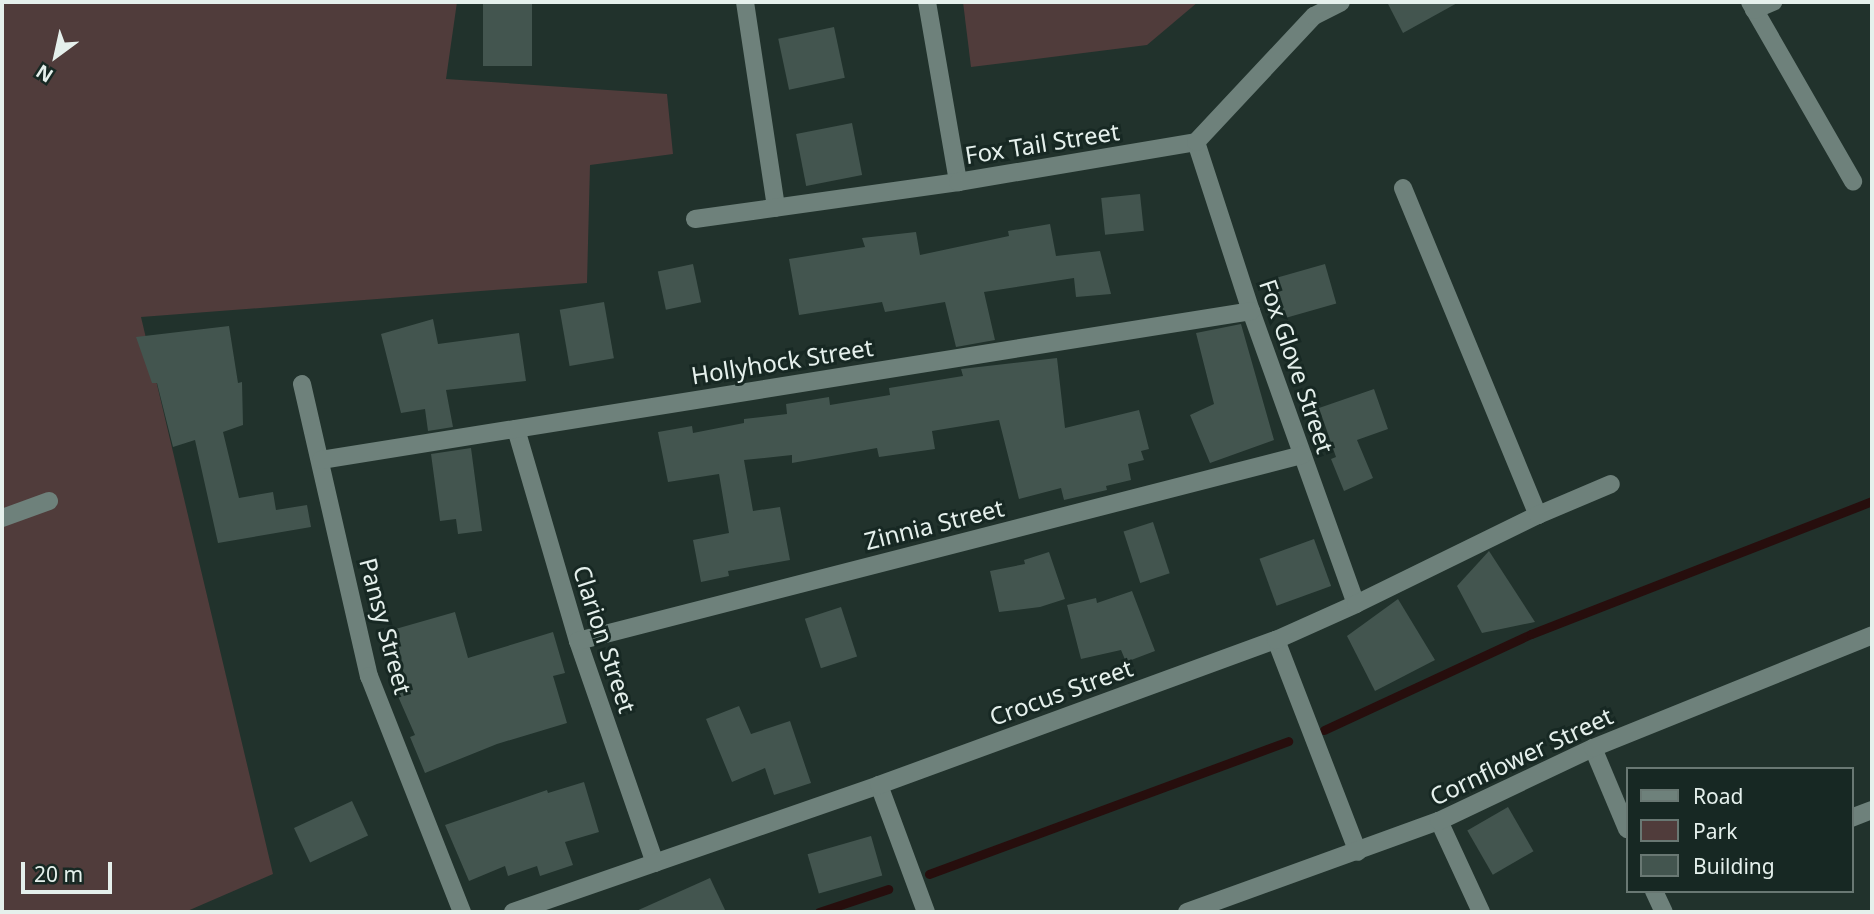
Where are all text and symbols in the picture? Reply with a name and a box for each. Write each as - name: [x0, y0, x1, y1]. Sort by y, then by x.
- north arrow: [21, 21, 91, 91]
- text: N: [31, 59, 58, 89]
- street label: Fox Tail Street: [963, 117, 1121, 169]
- street label: Fox Glove Street: [1254, 275, 1340, 457]
- street label: Hollyhock Street: [689, 332, 875, 390]
- street label: Zinnia Street: [861, 493, 1007, 555]
- street label: Pansy Street: [354, 555, 418, 697]
- street label: Clarion Street: [568, 562, 642, 716]
- street label: Crocus Street: [985, 653, 1137, 731]
- street label: Cornflower Street: [1425, 701, 1617, 811]
- legend: [1626, 767, 1853, 893]
- text: Road: [1693, 782, 1743, 810]
- text: Park: [1693, 817, 1737, 845]
- scale bar: [24, 848, 116, 892]
- text: Building: [1693, 852, 1775, 880]
- text: 20 m: [34, 860, 83, 888]

